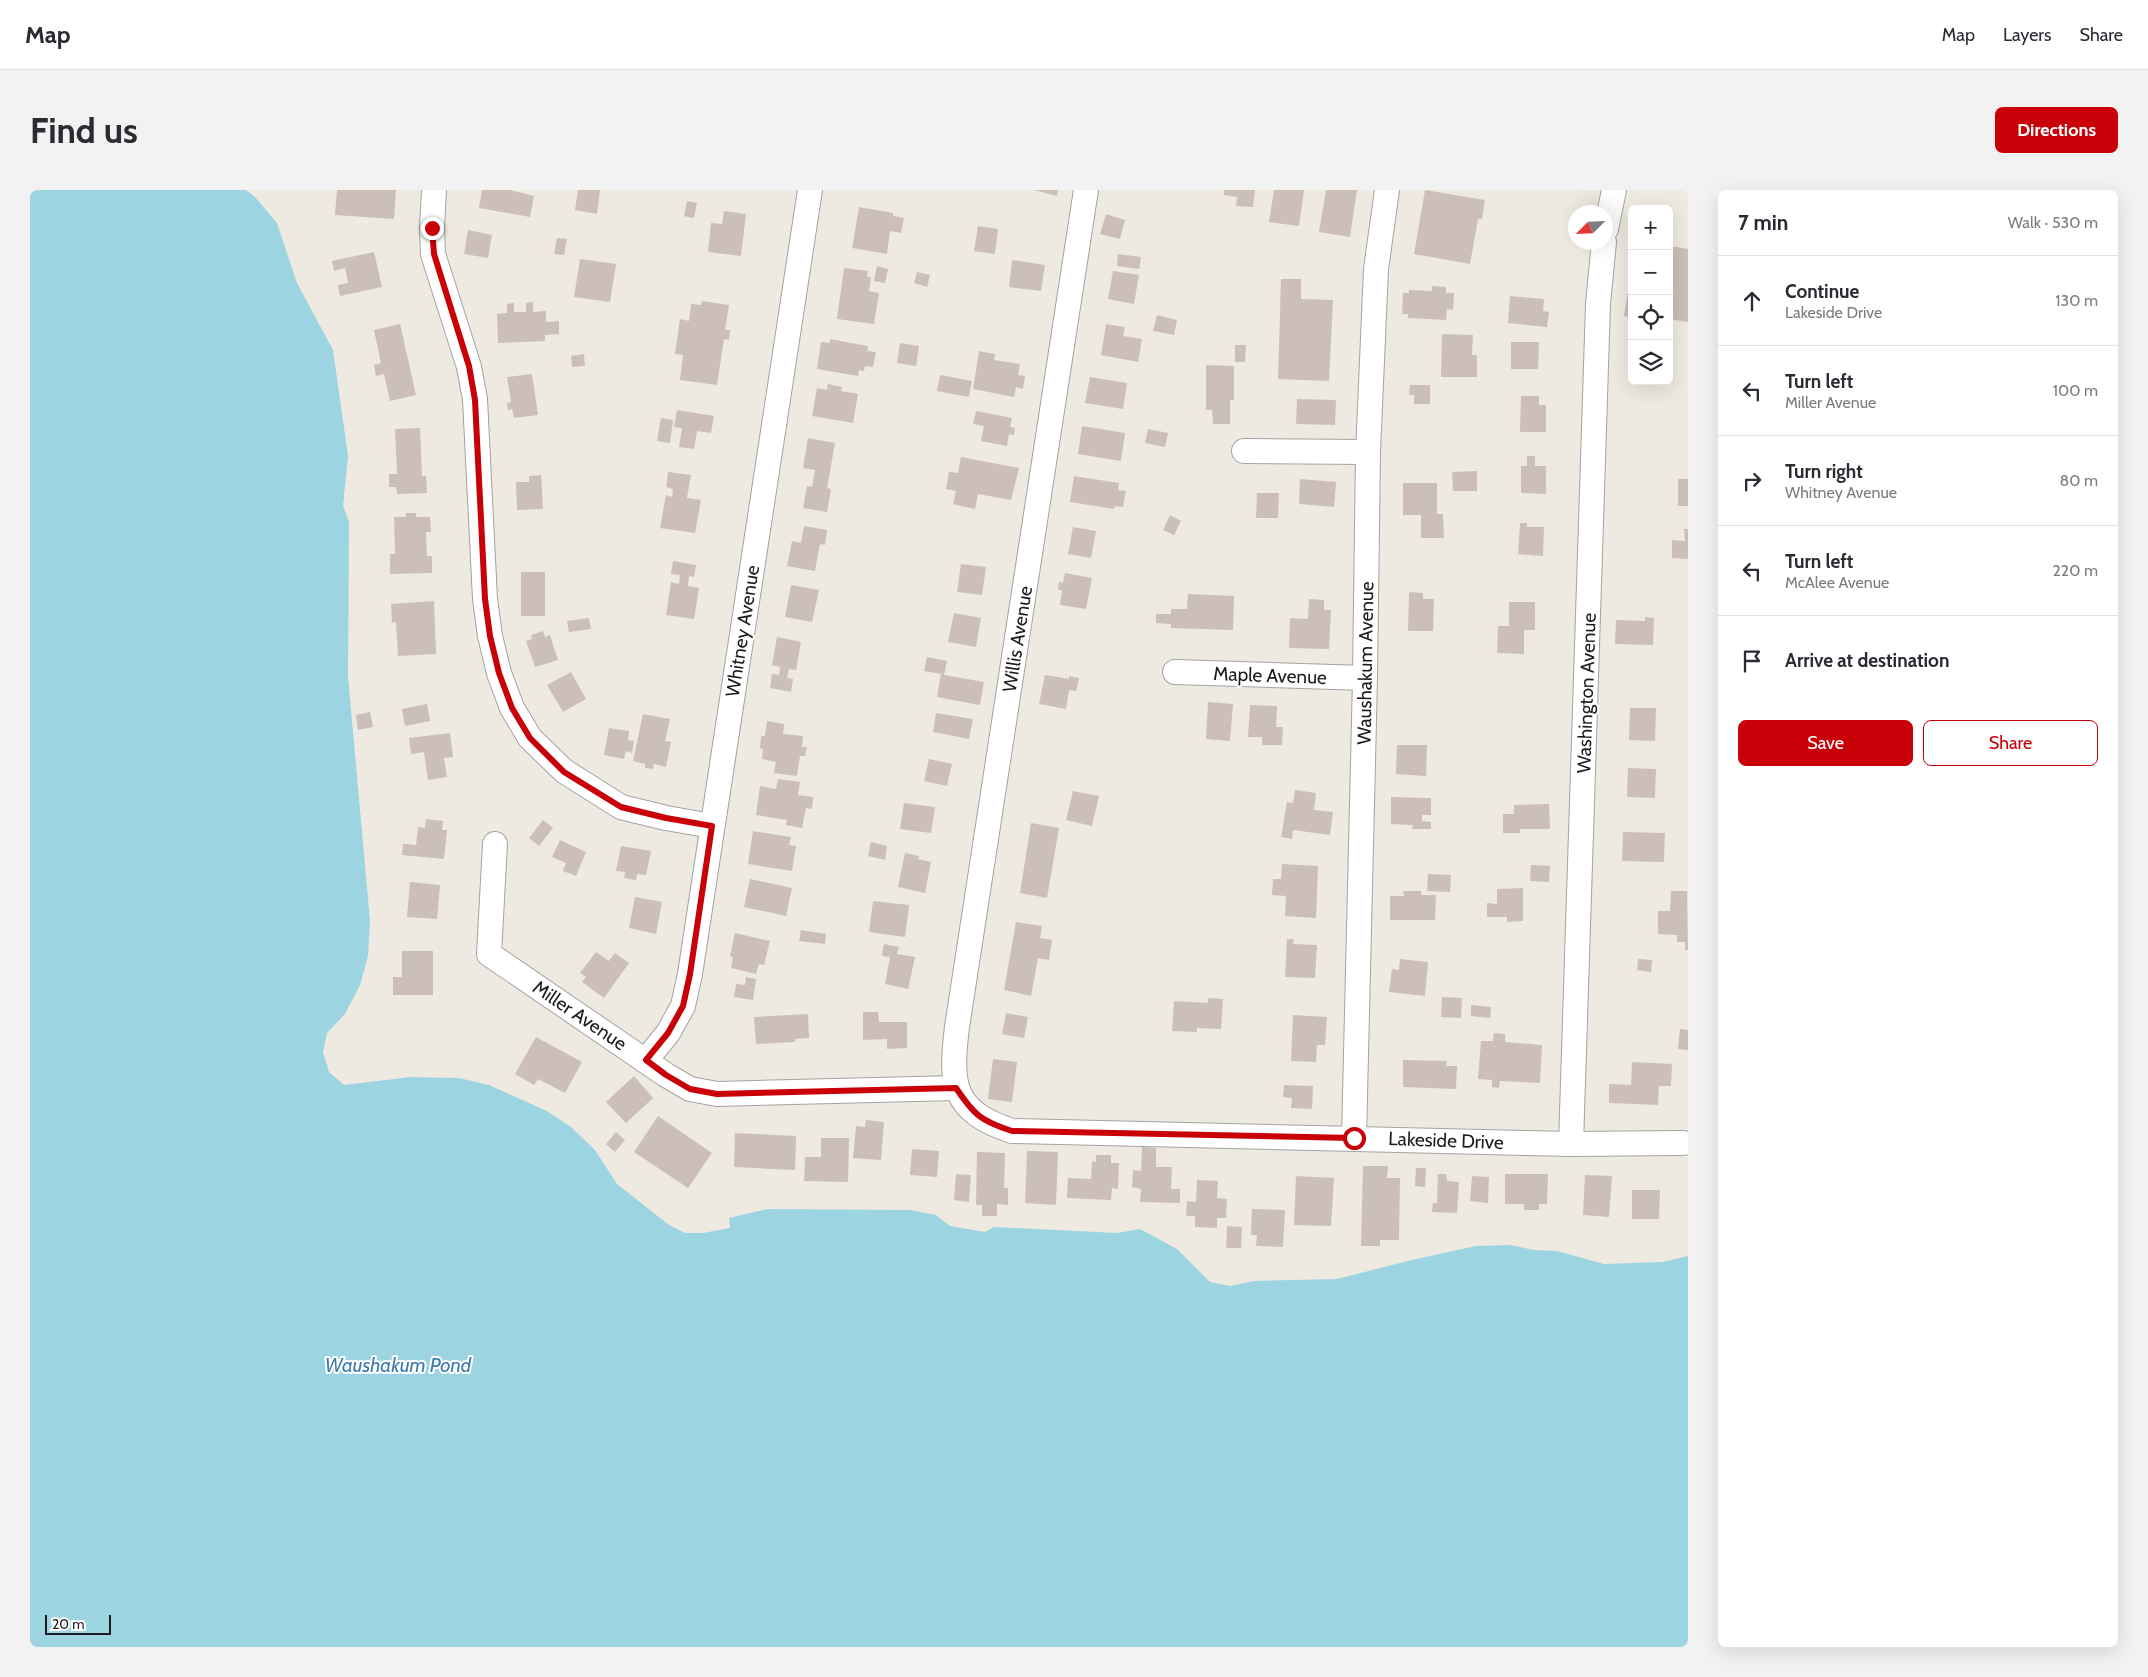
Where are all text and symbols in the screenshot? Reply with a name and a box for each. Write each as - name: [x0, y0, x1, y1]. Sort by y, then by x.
- text: Map: [25, 20, 71, 49]
- text: Map: [1942, 24, 1975, 46]
- text: Layers: [2003, 24, 2052, 46]
- text: Share: [2080, 24, 2123, 46]
- button: Directions: [1995, 107, 2118, 153]
- text: Find us: [30, 109, 138, 152]
- north arrow: [1568, 205, 1613, 250]
- map controls: [1628, 205, 1673, 385]
- button: +: [1628, 205, 1673, 250]
- text: 7 min: [1738, 210, 1788, 235]
- text: Walk · 530 m: [2008, 213, 2098, 232]
- route end: [421, 217, 444, 240]
- button: −: [1628, 250, 1673, 295]
- text: Continue: [1785, 280, 1859, 303]
- icon: ahead: [1738, 287, 1766, 315]
- text: 130 m: [2055, 291, 2098, 310]
- button: locate: [1628, 295, 1673, 340]
- text: Lakeside Drive: [1785, 303, 1882, 322]
- button: layers: [1628, 340, 1673, 385]
- text: Turn left: [1785, 370, 1853, 393]
- icon: left: [1738, 377, 1766, 405]
- text: 100 m: [2053, 381, 2098, 400]
- text: Miller Avenue: [1785, 393, 1876, 412]
- text: Turn right: [1785, 460, 1863, 483]
- icon: right: [1738, 467, 1766, 495]
- text: 80 m: [2060, 471, 2098, 490]
- text: Whitney Avenue: [1785, 483, 1897, 502]
- text: Turn left: [1785, 550, 1853, 573]
- icon: left: [1738, 557, 1766, 585]
- text: 220 m: [2052, 561, 2098, 580]
- street label: Whitney Avenue: [721, 563, 764, 699]
- text: McAlee Avenue: [1785, 573, 1889, 592]
- street label: Waushakum Avenue: [1353, 581, 1378, 745]
- street label: Willis Avenue: [998, 584, 1037, 694]
- street label: Washington Avenue: [1572, 612, 1601, 774]
- icon: arrive: [1738, 647, 1766, 675]
- text: Arrive at destination: [1785, 649, 1949, 672]
- street label: Maple Avenue: [1213, 662, 1327, 689]
- button: Save: [1738, 720, 1913, 766]
- button: Share: [1923, 720, 2098, 766]
- street label: Miller Avenue: [528, 976, 631, 1055]
- route start: [1343, 1127, 1366, 1150]
- street label: Lakeside Drive: [1388, 1127, 1504, 1154]
- water label: Waushakum Pond: [325, 1353, 472, 1377]
- scale bar: [45, 1612, 111, 1635]
- text: 20 m: [52, 1615, 85, 1633]

